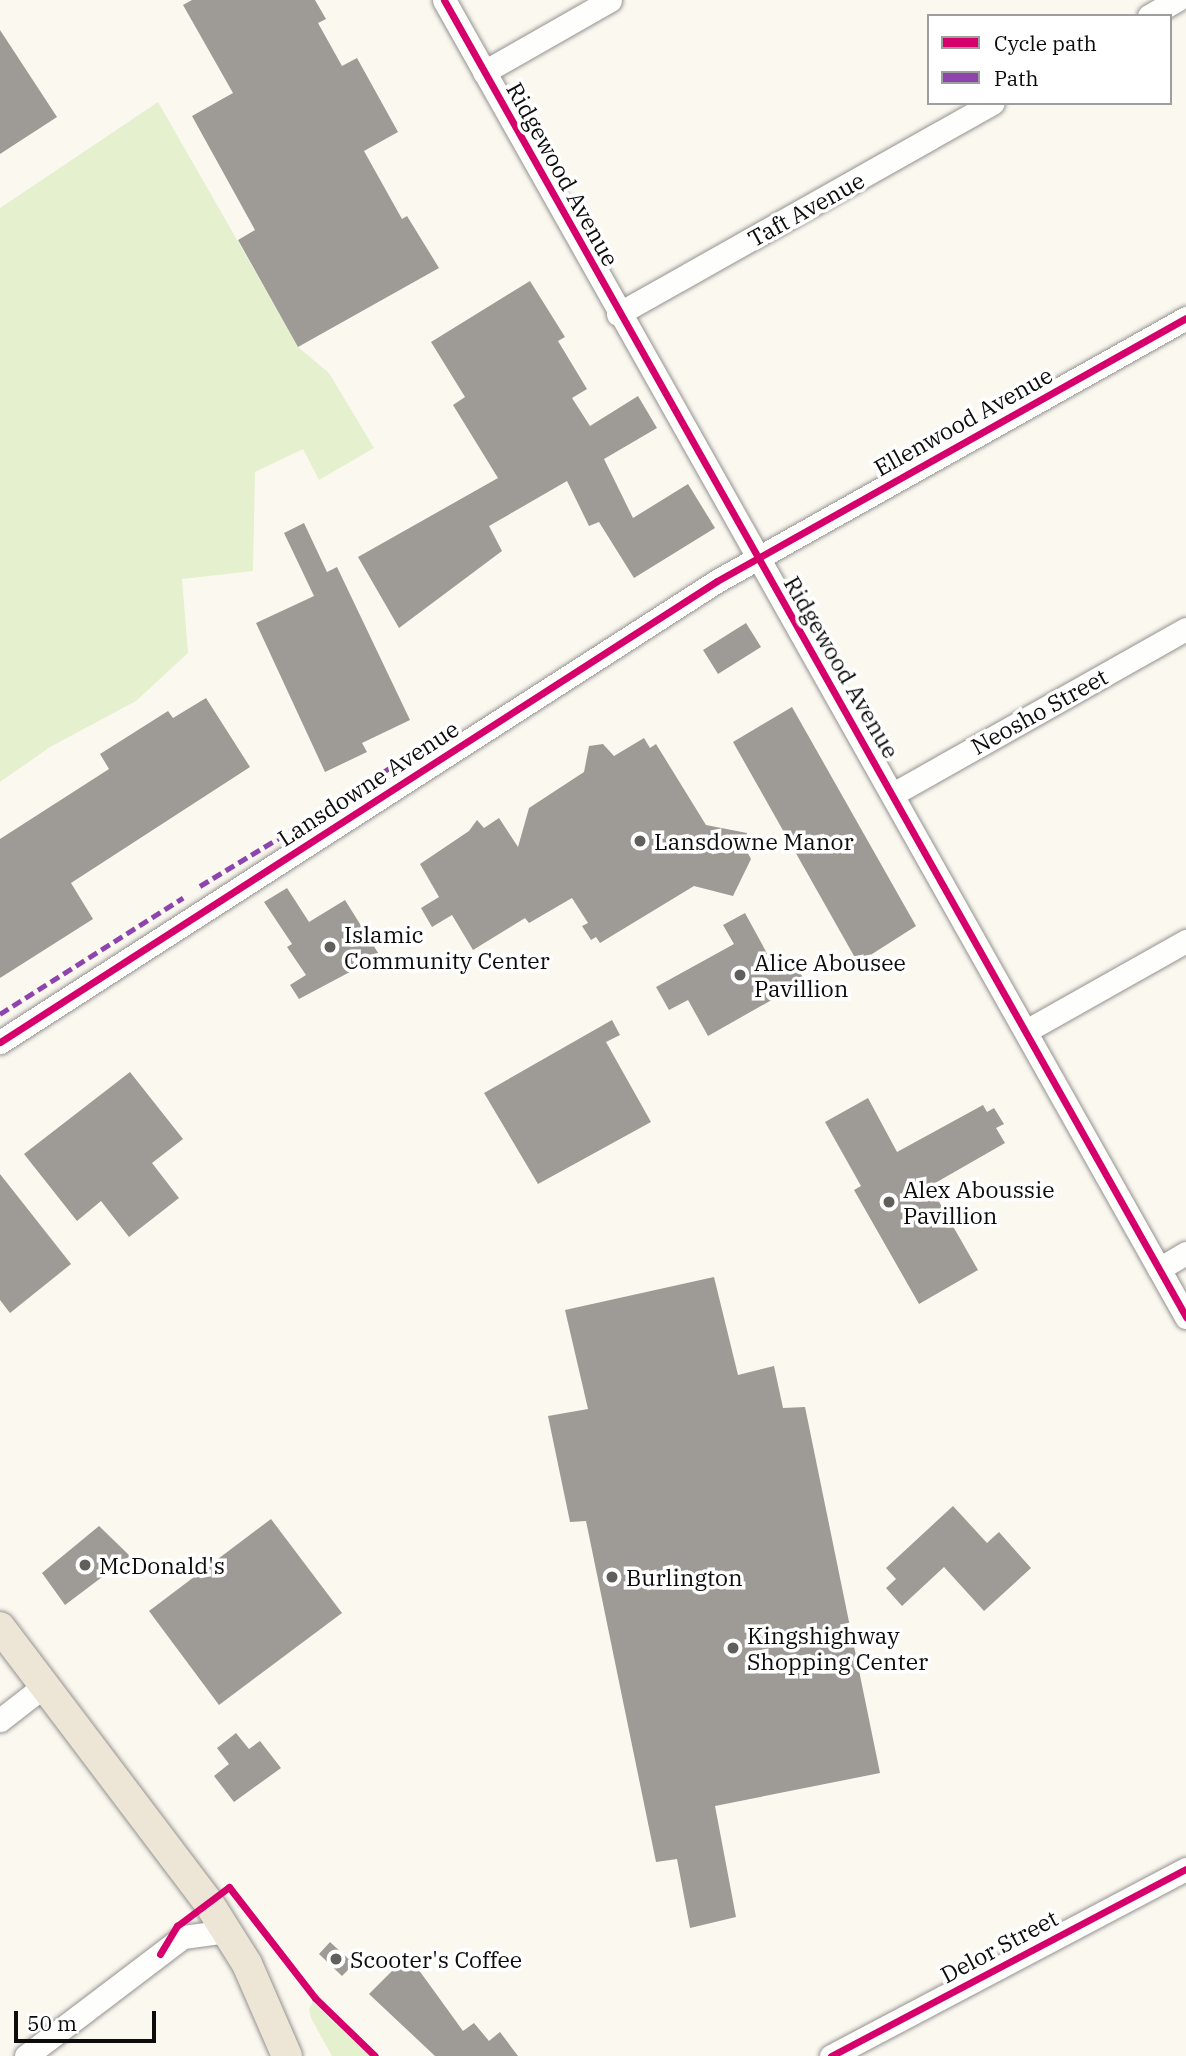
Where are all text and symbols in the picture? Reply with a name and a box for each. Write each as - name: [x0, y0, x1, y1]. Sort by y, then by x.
- legend: [927, 14, 1172, 105]
- text: Cycle path: [994, 29, 1097, 57]
- text: Path: [994, 64, 1039, 92]
- street label: Ridgewood Avenue: [501, 77, 625, 271]
- street label: Taft Avenue: [743, 166, 869, 252]
- street label: Ellenwood Avenue: [869, 361, 1057, 481]
- street label: Ridgewood Avenue: [779, 571, 905, 763]
- street label: Neosho Street: [966, 662, 1112, 760]
- street label: Lansdowne Avenue: [272, 714, 464, 852]
- place label: Lansdowne Manor: [654, 827, 854, 855]
- marker: Lansdowne Manor: [632, 833, 648, 849]
- place label: Islamic Community Center: [344, 920, 550, 974]
- marker: Islamic Community Center: [322, 939, 338, 955]
- place label: Alice Abousee Pavillion: [754, 948, 906, 1002]
- marker: Alice Abousee Pavillion: [732, 967, 748, 983]
- place label: Alex Aboussie Pavillion: [903, 1175, 1055, 1229]
- marker: Alex Aboussie Pavillion: [881, 1194, 897, 1210]
- place label: McDonald's: [99, 1551, 225, 1579]
- marker: McDonald's: [77, 1557, 93, 1573]
- place label: Burlington: [626, 1563, 743, 1591]
- marker: Burlington: [604, 1569, 620, 1585]
- place label: Kingshighway Shopping Center: [747, 1621, 928, 1675]
- marker: Kingshighway Shopping Center: [725, 1640, 741, 1656]
- street label: Delor Street: [936, 1904, 1062, 1988]
- place label: Scooter's Coffee: [350, 1945, 522, 1973]
- marker: Scooter's Coffee: [328, 1951, 344, 1967]
- scale bar: [18, 1996, 159, 2040]
- text: 50 m: [27, 2009, 77, 2037]

